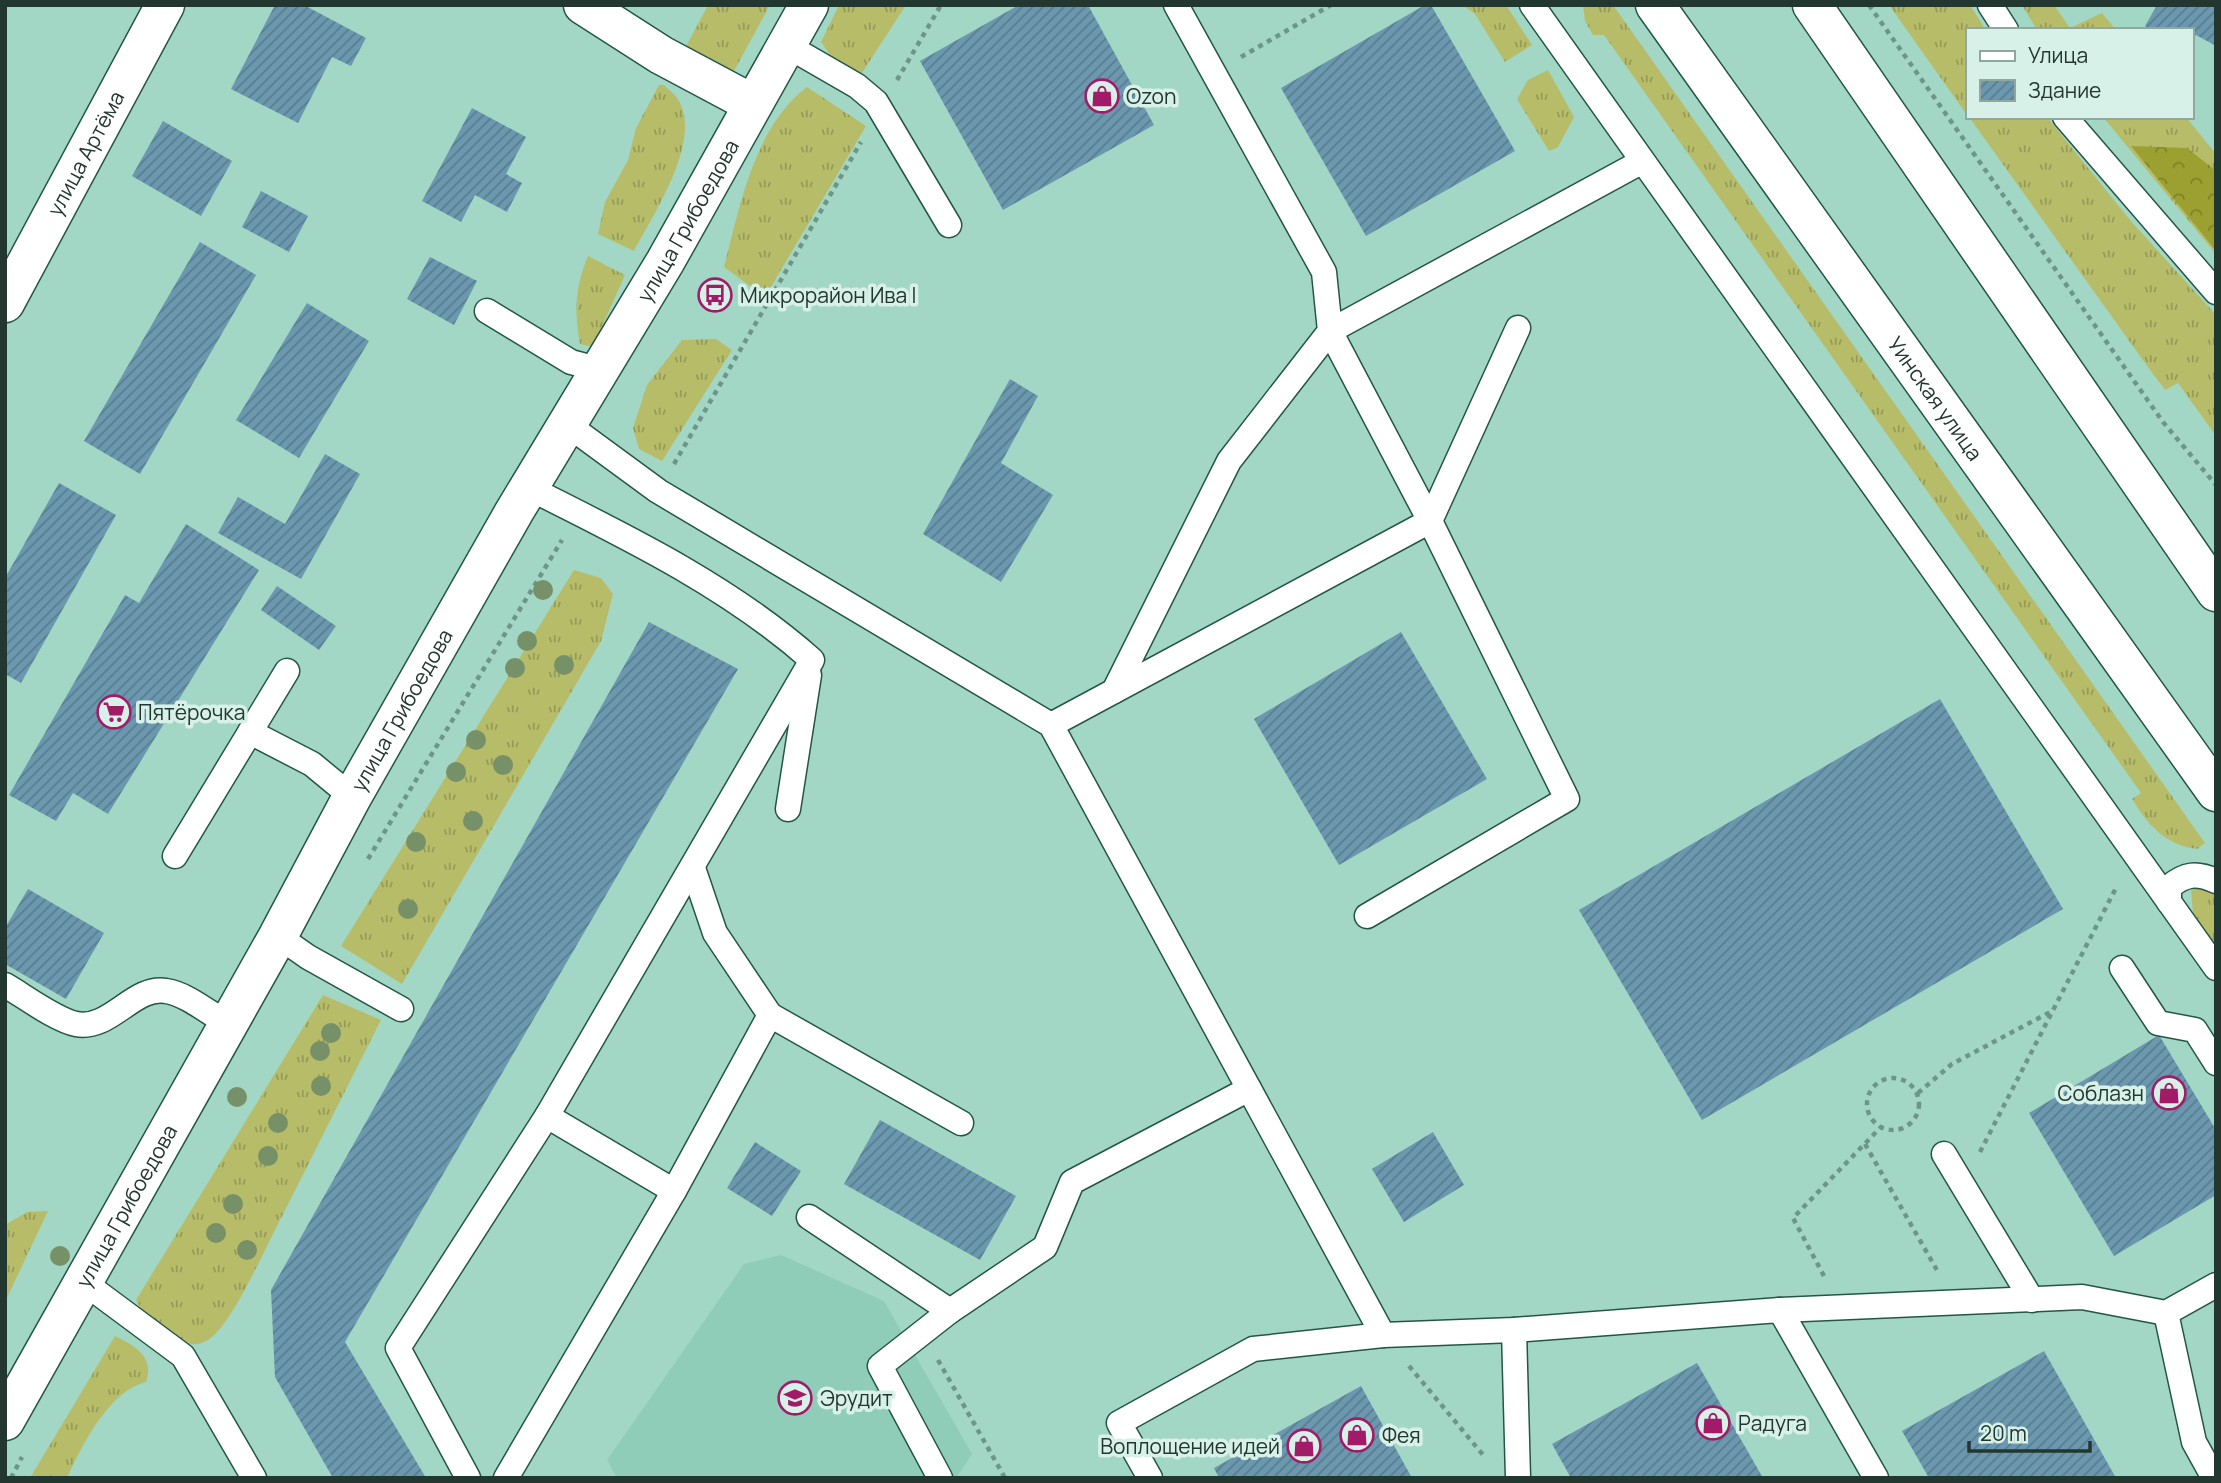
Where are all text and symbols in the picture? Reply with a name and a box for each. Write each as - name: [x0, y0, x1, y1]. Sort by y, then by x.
- legend: [1966, 28, 2193, 119]
- text: Улица: [2028, 41, 2088, 69]
- text: Здание: [2028, 76, 2101, 104]
- shop icon: Ozon: [1083, 77, 1121, 115]
- place label: Ozon: [1126, 82, 1176, 110]
- street label: улица Артёма: [40, 86, 130, 221]
- street label: улица Грибоедова: [630, 134, 745, 307]
- bus stop icon: Микрорайон Ива I: [696, 276, 734, 314]
- place label: Микрорайон Ива I: [740, 281, 916, 309]
- street label: Уинская улица: [1882, 331, 1989, 466]
- street label: улица Грибоедова: [344, 624, 459, 797]
- supermarket icon: Пятёрочка: [95, 693, 133, 731]
- place label: Пятёрочка: [138, 698, 245, 726]
- shop icon: Соблазн: [2150, 1074, 2188, 1112]
- place label: Соблазн: [2058, 1079, 2144, 1107]
- street label: улица Грибоедова: [69, 1119, 183, 1292]
- school or university icon: Эрудит: [776, 1379, 814, 1417]
- place label: Эрудит: [820, 1384, 893, 1412]
- shop icon: Радуга: [1694, 1404, 1732, 1442]
- place label: Радуга: [1738, 1409, 1807, 1437]
- scale bar: [1969, 1410, 2090, 1454]
- shop icon: Фея: [1338, 1416, 1376, 1454]
- text: 20 m: [1980, 1419, 2027, 1447]
- place label: Фея: [1382, 1421, 1421, 1449]
- shop icon: Воплощение идей: [1285, 1427, 1323, 1465]
- place label: Воплощение идей: [1100, 1432, 1280, 1460]

